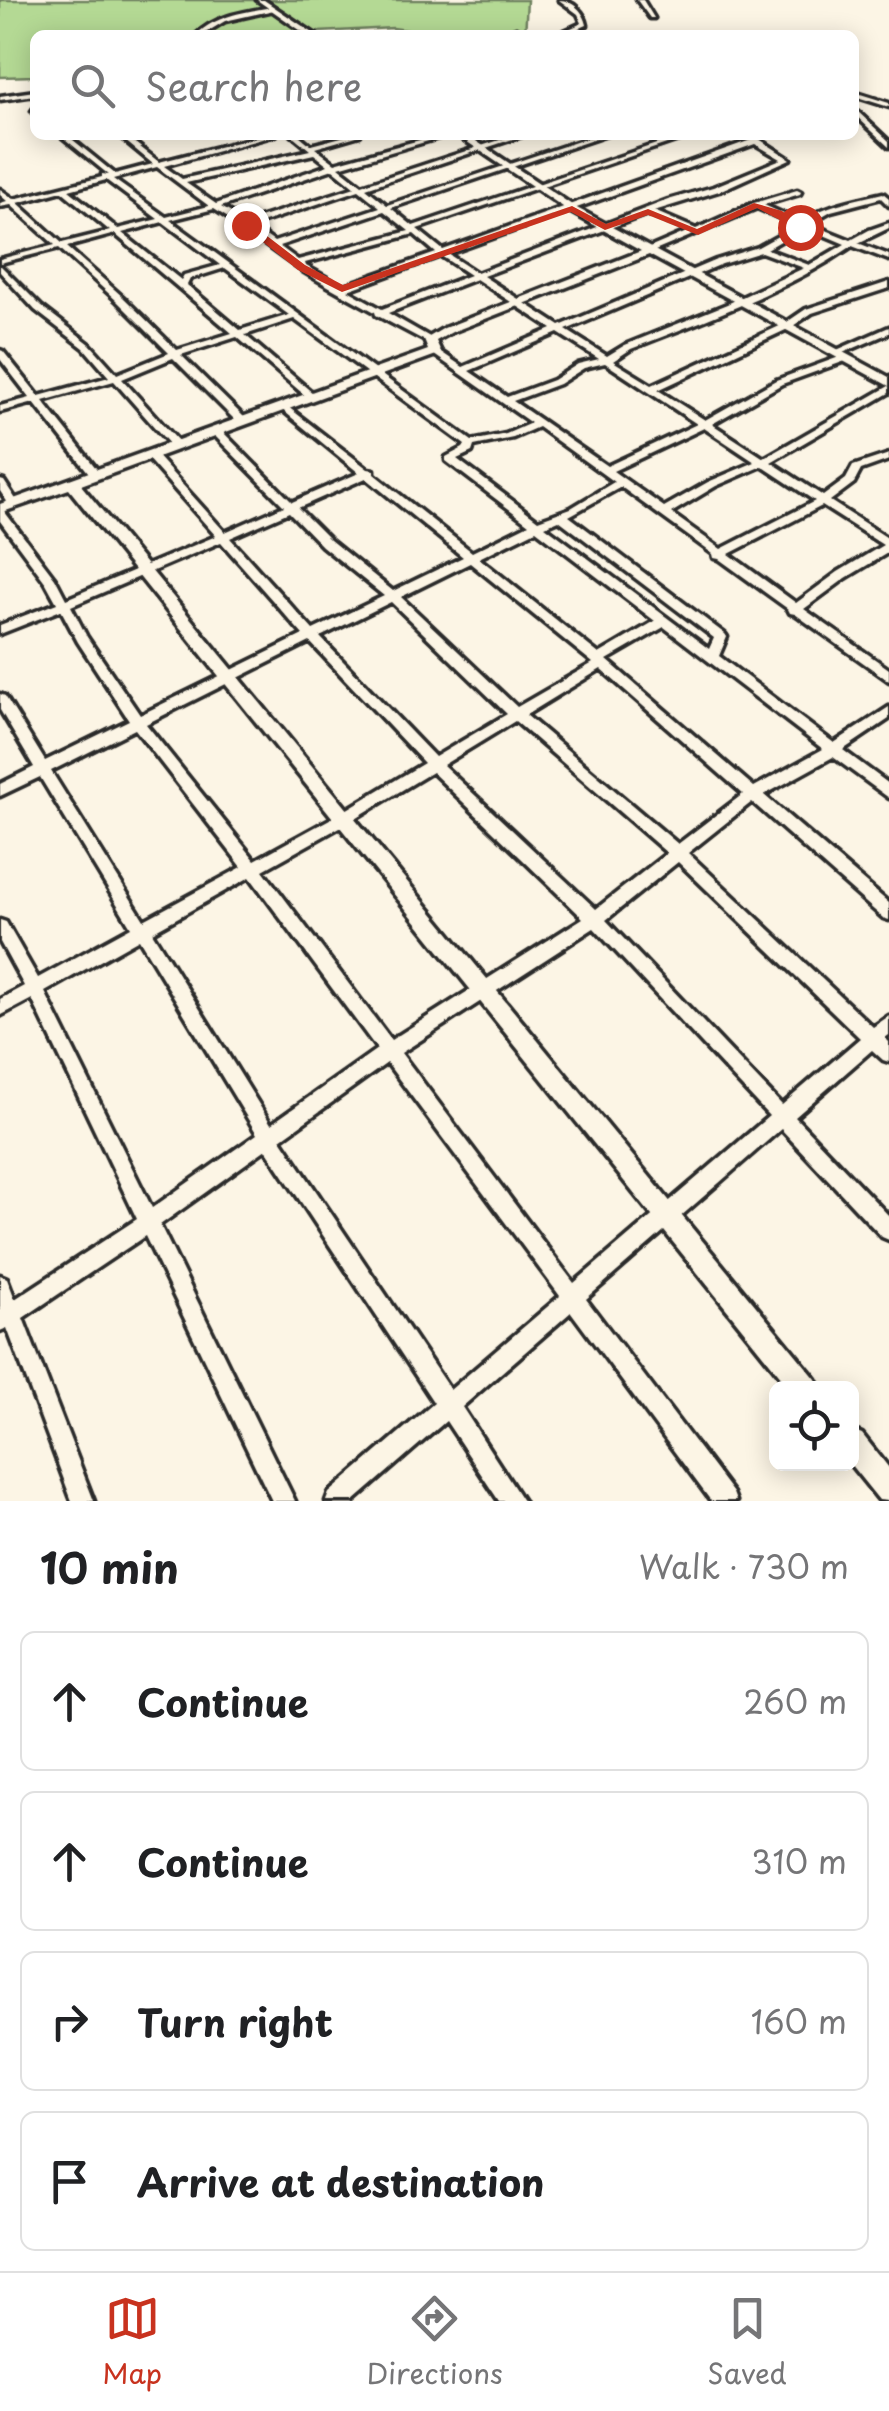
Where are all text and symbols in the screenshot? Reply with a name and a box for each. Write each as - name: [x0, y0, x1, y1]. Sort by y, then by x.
- search box: [30, 30, 859, 140]
- text: Search here: [145, 57, 362, 114]
- icon: search: [65, 58, 120, 113]
- route end: [224, 203, 270, 249]
- route start: [778, 205, 824, 251]
- map controls: [769, 1381, 859, 1471]
- button: locate: [769, 1381, 859, 1471]
- text: 10 min: [40, 1535, 179, 1598]
- text: Walk · 730 m: [639, 1542, 849, 1590]
- text: Continue: [137, 1673, 308, 1730]
- icon: ahead: [42, 1674, 97, 1729]
- text: 260 m: [743, 1677, 847, 1725]
- text: Continue: [137, 1833, 308, 1890]
- icon: ahead: [42, 1834, 97, 1889]
- text: 310 m: [751, 1837, 847, 1885]
- text: Turn right: [137, 1993, 333, 2050]
- icon: right: [42, 1994, 97, 2049]
- text: 160 m: [751, 1997, 847, 2045]
- text: Arrive at destination: [137, 2153, 545, 2210]
- icon: arrive: [42, 2154, 97, 2209]
- tab: Map: [102, 2291, 162, 2394]
- tab: Directions: [367, 2291, 503, 2394]
- tab: Saved: [707, 2291, 787, 2394]

